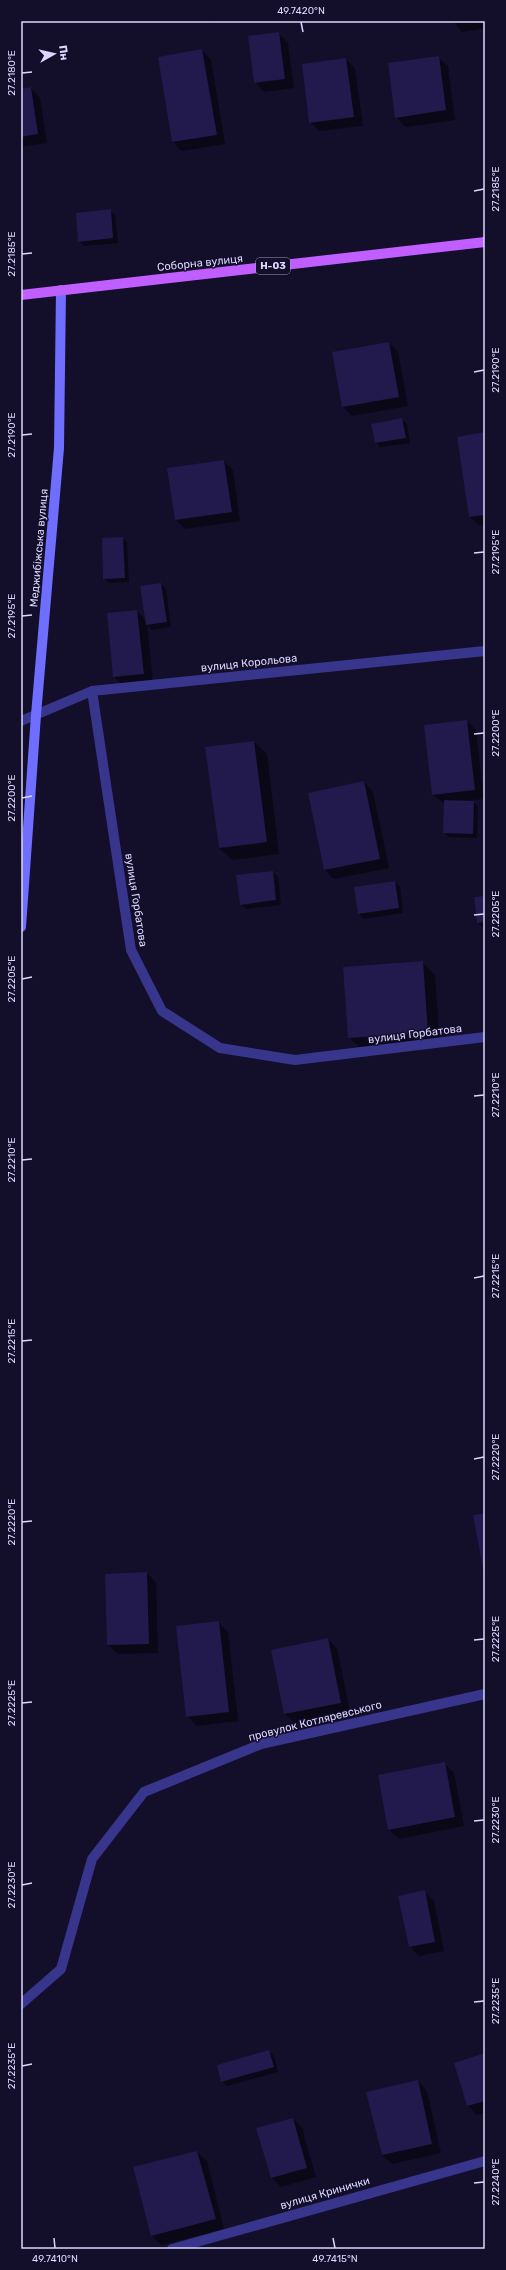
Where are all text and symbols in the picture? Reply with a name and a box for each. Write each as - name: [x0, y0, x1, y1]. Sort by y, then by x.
- text: 49.7420°N: [277, 5, 325, 17]
- north arrow: [34, 34, 74, 74]
- text: Пн: [56, 44, 71, 61]
- text: 27.2180°E: [6, 50, 18, 96]
- text: 27.2185°E: [490, 166, 502, 212]
- text: 27.2185°E: [6, 231, 18, 277]
- street label: Соборна вулиця: [157, 252, 243, 274]
- road number: Н-03: [256, 258, 290, 274]
- text: 27.2190°E: [490, 347, 502, 393]
- text: 27.2190°E: [6, 412, 18, 458]
- street label: Меджибіжська вулиця: [27, 488, 51, 608]
- text: 27.2195°E: [490, 530, 502, 574]
- text: 27.2195°E: [6, 594, 18, 638]
- street label: вулиця Корольова: [200, 651, 298, 675]
- text: 27.2200°E: [490, 709, 502, 757]
- text: 27.2200°E: [6, 774, 18, 822]
- street label: вулиця Горбатова: [122, 852, 150, 948]
- text: 27.2205°E: [490, 891, 502, 937]
- text: 27.2205°E: [6, 956, 18, 1002]
- street label: вулиця Горбатова: [367, 1022, 463, 1046]
- text: 27.2210°E: [490, 1072, 502, 1118]
- text: 27.2210°E: [6, 1137, 18, 1183]
- text: 27.2215°E: [490, 1254, 502, 1298]
- text: 27.2215°E: [6, 1319, 18, 1363]
- text: 27.2220°E: [490, 1434, 502, 1480]
- text: 27.2220°E: [6, 1499, 18, 1545]
- text: 27.2225°E: [490, 1616, 502, 1662]
- text: 27.2225°E: [6, 1680, 18, 1726]
- street label: провулок Котляревського: [247, 1698, 383, 1744]
- text: 27.2230°E: [490, 1797, 502, 1843]
- text: 27.2230°E: [6, 1862, 18, 1908]
- text: 27.2235°E: [490, 1978, 502, 2024]
- text: 27.2235°E: [6, 2043, 18, 2089]
- text: 27.2240°E: [490, 2158, 502, 2206]
- street label: вулиця Кринички: [279, 2174, 371, 2212]
- text: 49.7410°N: [32, 2253, 78, 2265]
- text: 49.7415°N: [312, 2253, 358, 2265]

